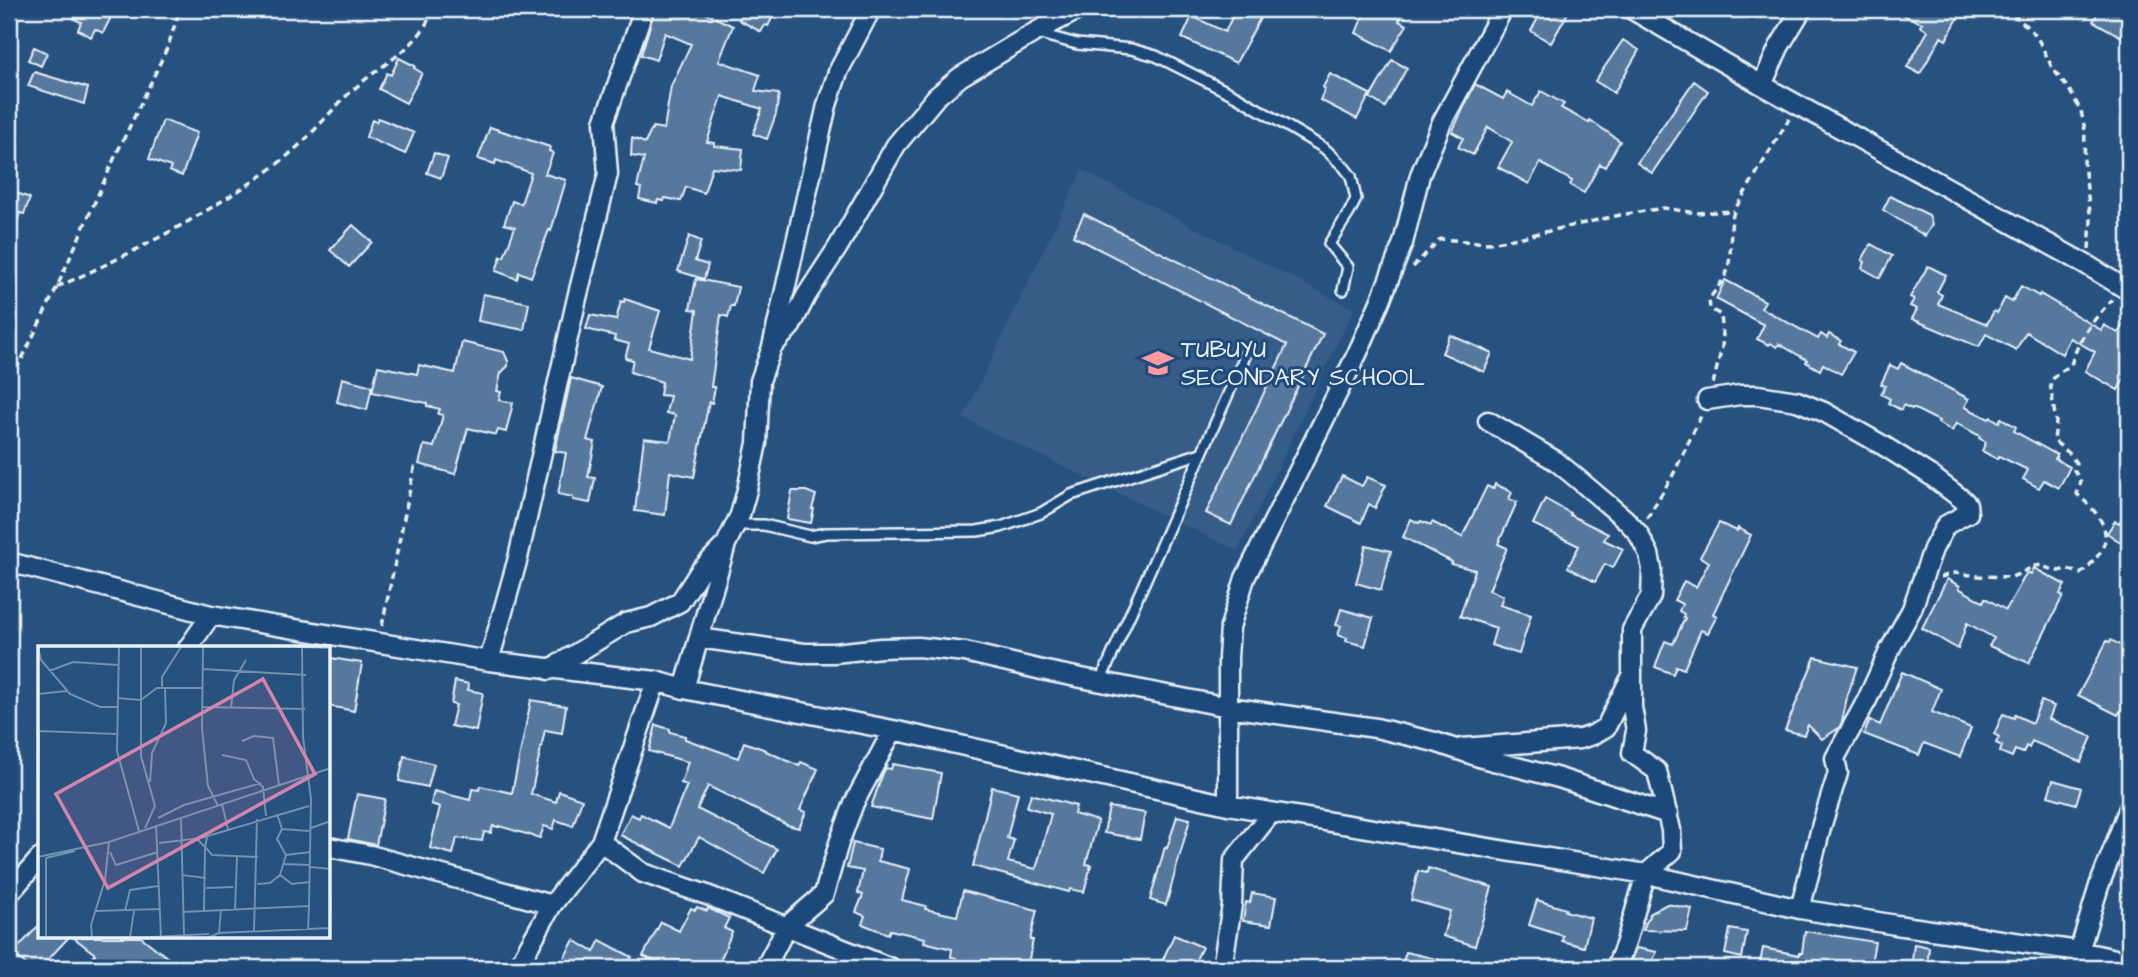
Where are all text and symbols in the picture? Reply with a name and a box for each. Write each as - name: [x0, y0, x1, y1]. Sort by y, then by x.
- place label: TUBUYU SECONDARY SCHOOL: [1181, 333, 1425, 395]
- school or university icon: TUBUYU SECONDARY SCHOOL: [1141, 346, 1175, 380]
- inset map: [38, 646, 331, 939]

